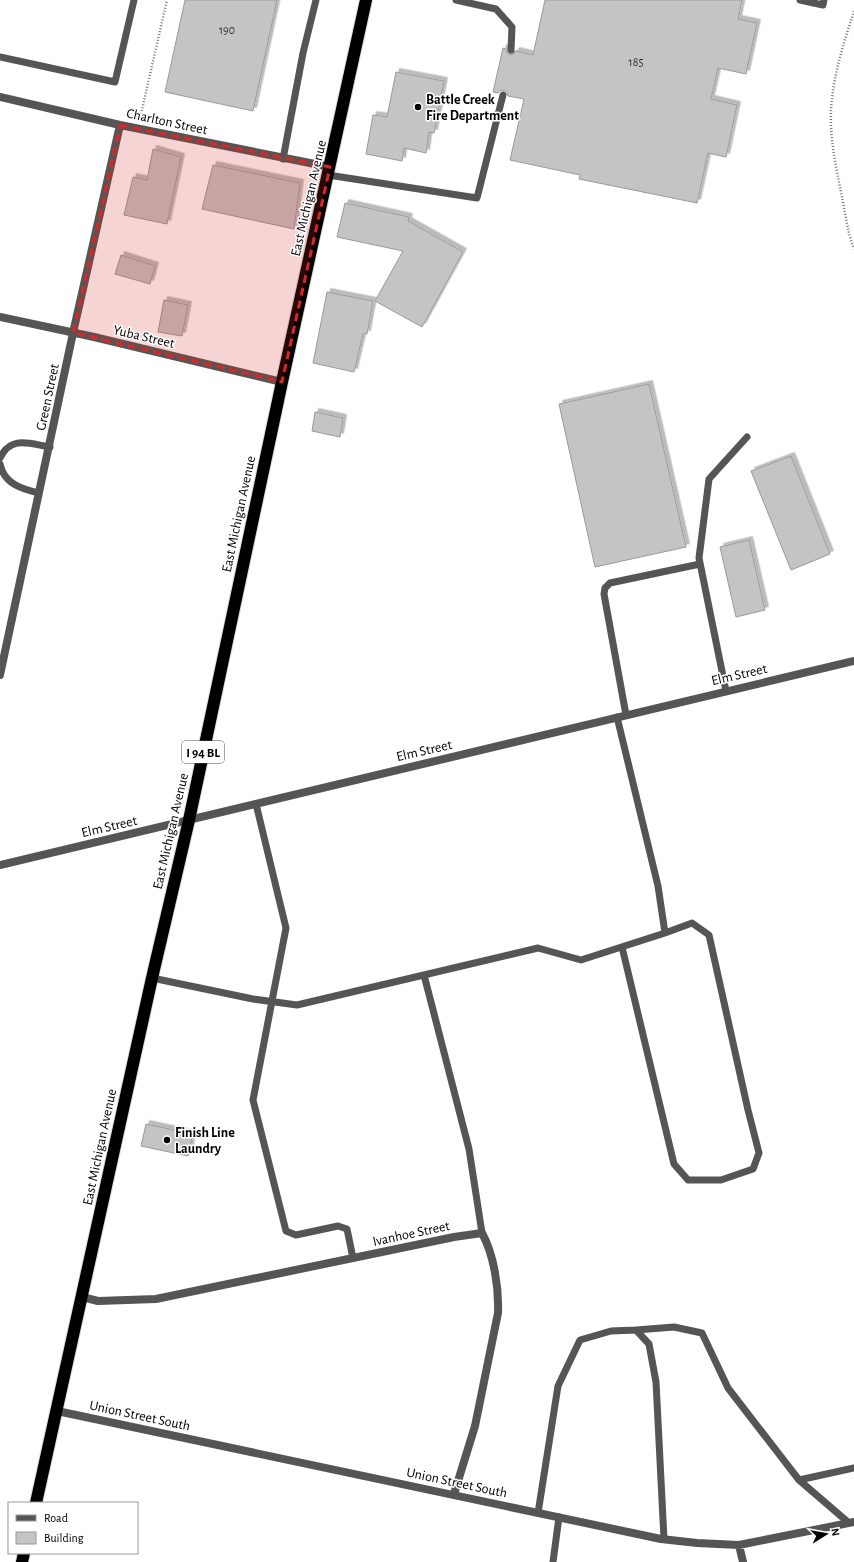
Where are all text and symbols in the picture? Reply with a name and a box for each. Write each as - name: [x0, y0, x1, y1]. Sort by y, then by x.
- house number: 190: [219, 24, 235, 36]
- house number: 185: [629, 56, 643, 68]
- place label: Battle Creek Fire Department: [426, 93, 519, 123]
- marker: Battle Creek Fire Department: [413, 102, 423, 112]
- street label: Charlton Street: [125, 107, 209, 137]
- street label: East Michigan Avenue: [289, 139, 329, 258]
- street label: Yuba Street: [112, 323, 176, 351]
- street label: Green Street: [34, 362, 62, 432]
- street label: East Michigan Avenue: [220, 455, 258, 574]
- street label: Elm Street: [710, 662, 769, 688]
- street label: Elm Street: [395, 738, 454, 764]
- road number: I 94 BL: [182, 741, 224, 763]
- street label: East Michigan Avenue: [151, 772, 191, 891]
- street label: Elm Street: [80, 814, 139, 840]
- street label: East Michigan Avenue: [81, 1088, 119, 1207]
- place label: Finish Line Laundry: [175, 1126, 235, 1156]
- marker: Finish Line Laundry: [162, 1135, 172, 1145]
- street label: Ivanhoe Street: [371, 1219, 452, 1249]
- street label: Union Street South: [88, 1398, 191, 1434]
- street label: Union Street South: [405, 1465, 508, 1501]
- legend: [8, 1502, 138, 1554]
- text: Road: [44, 1512, 68, 1524]
- north arrow: [806, 1514, 846, 1554]
- text: N: [829, 1527, 841, 1537]
- text: Building: [44, 1532, 84, 1544]

